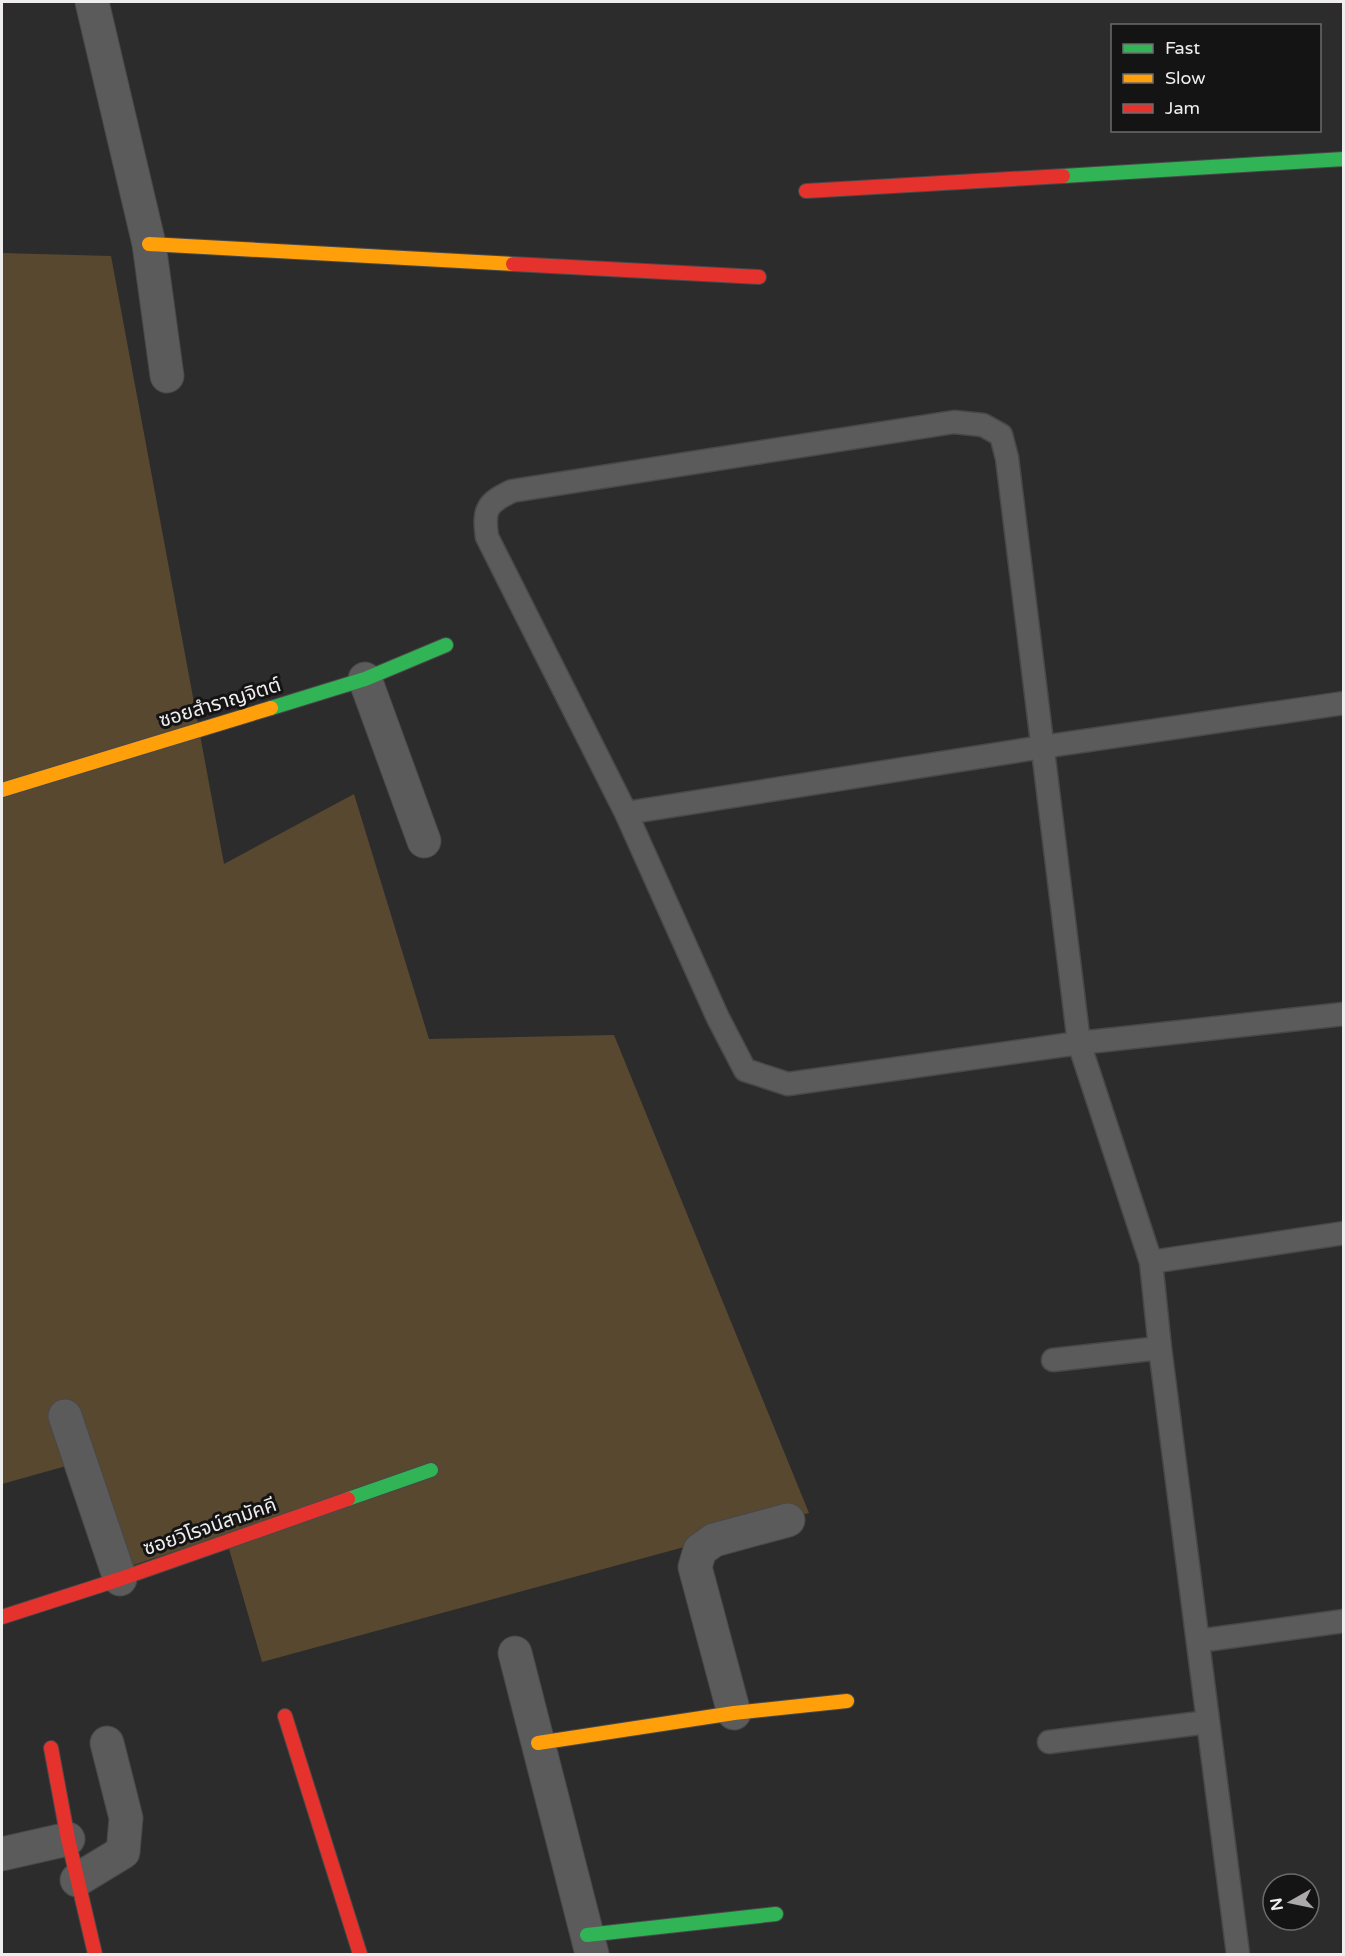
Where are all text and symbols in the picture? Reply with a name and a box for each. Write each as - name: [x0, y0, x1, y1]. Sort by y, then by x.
- legend: [1111, 24, 1321, 132]
- text: Fast: [1165, 37, 1200, 59]
- text: Slow: [1165, 67, 1206, 89]
- text: Jam: [1165, 97, 1200, 119]
- street label: ซอยสำราญจิตต์: [156, 673, 284, 733]
- street label: ซอยวิโรจน์สามัคคี: [140, 1493, 280, 1561]
- north arrow: [1261, 1872, 1321, 1932]
- text: N: [1266, 1896, 1288, 1912]

